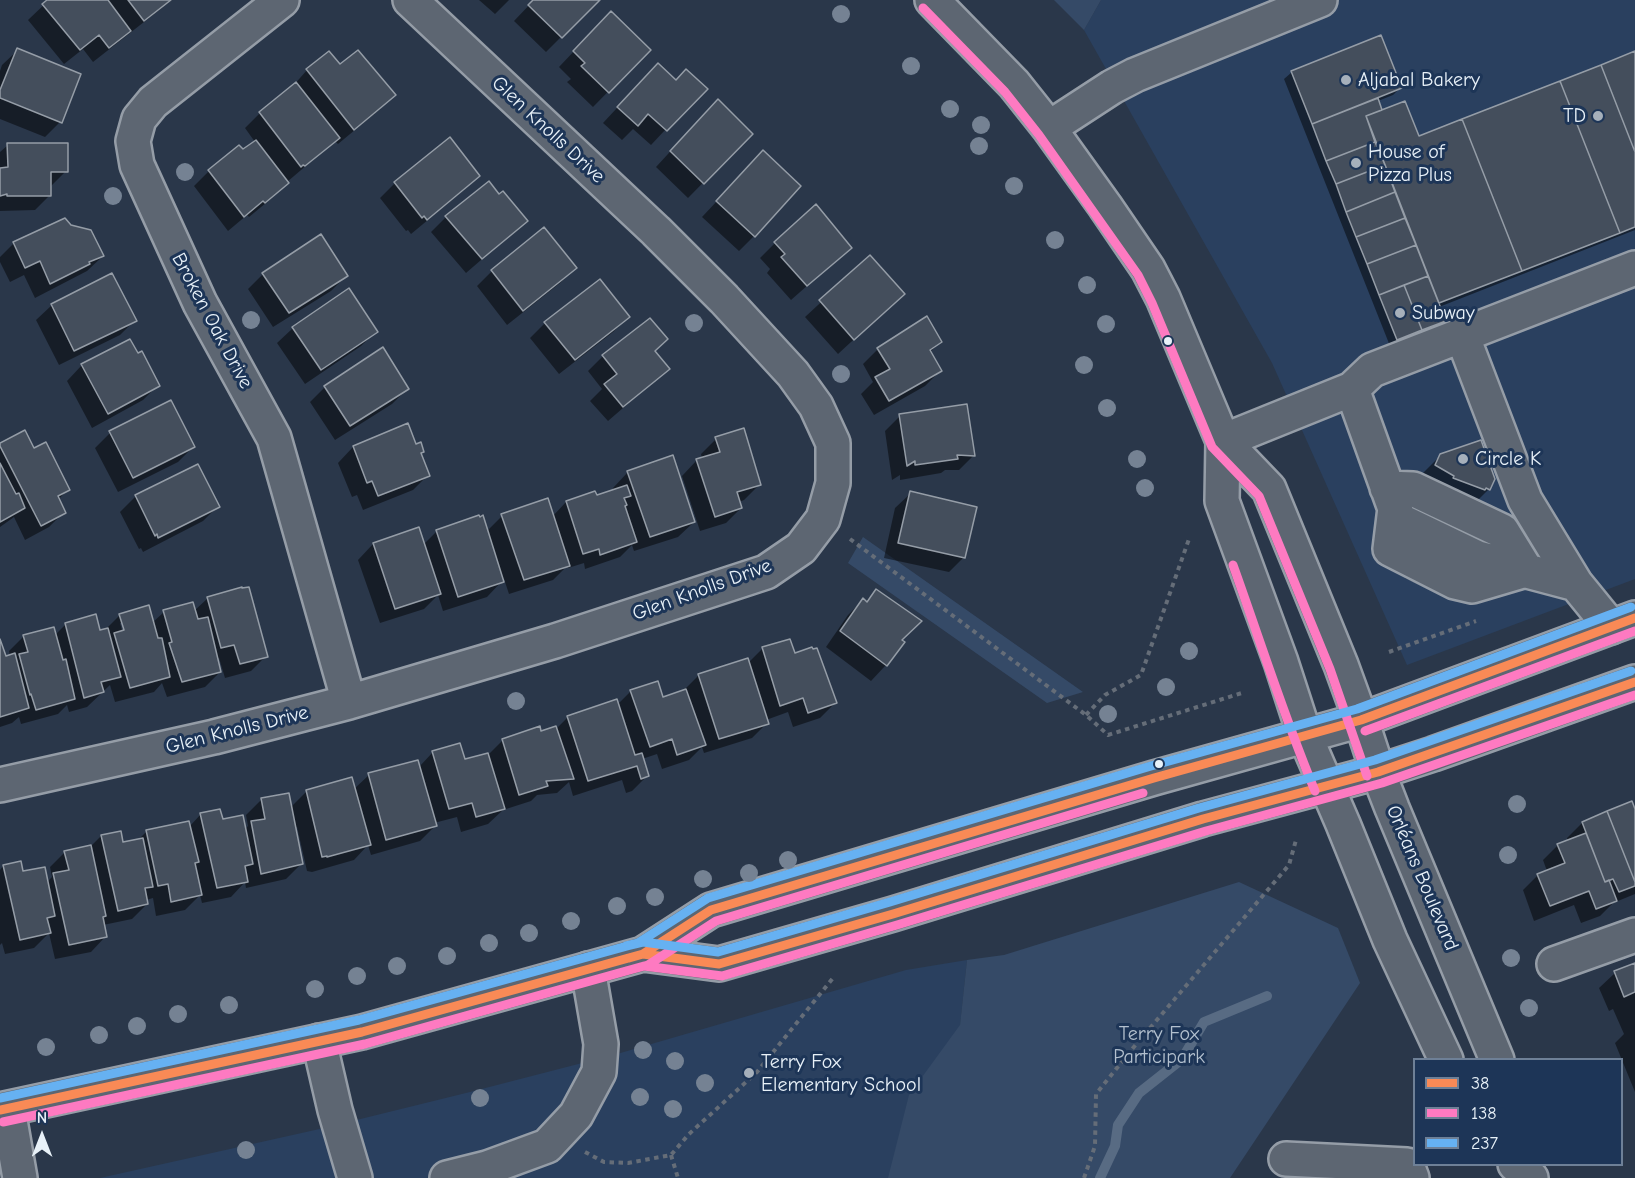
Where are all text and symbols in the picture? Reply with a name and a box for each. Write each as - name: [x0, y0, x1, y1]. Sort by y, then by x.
- place label: Aljabal Bakery: [1358, 68, 1480, 92]
- street label: Glen Knolls Drive: [486, 71, 610, 189]
- marker: Aljabal Bakery: [1339, 73, 1353, 87]
- place label: TD: [1563, 104, 1586, 128]
- marker: TD: [1591, 109, 1605, 123]
- place label: House of Pizza Plus: [1368, 140, 1452, 187]
- marker: House of Pizza Plus: [1349, 156, 1363, 170]
- street label: Broken Oak Drive: [166, 249, 258, 393]
- place label: Subway: [1412, 301, 1475, 325]
- marker: Subway: [1393, 306, 1407, 320]
- unlabelled marker: [1162, 335, 1174, 347]
- place label: Circle K: [1475, 447, 1541, 471]
- marker: Circle K: [1456, 452, 1470, 466]
- street label: Glen Knolls Drive: [629, 554, 775, 626]
- street label: Glen Knolls Drive: [163, 701, 311, 759]
- unlabelled marker: [1153, 758, 1165, 770]
- street label: Orléans Boulevard: [1381, 802, 1463, 954]
- park label: Terry Fox Participark: [1113, 1022, 1205, 1069]
- place label: Terry Fox Elementary School: [761, 1050, 921, 1097]
- legend: [1413, 1058, 1623, 1166]
- marker: Terry Fox Elementary School: [742, 1066, 756, 1080]
- text: 38: [1471, 1073, 1489, 1094]
- text: 138: [1471, 1103, 1497, 1124]
- north arrow: [12, 1106, 72, 1166]
- text: N: [37, 1109, 47, 1127]
- text: 237: [1471, 1133, 1498, 1154]

